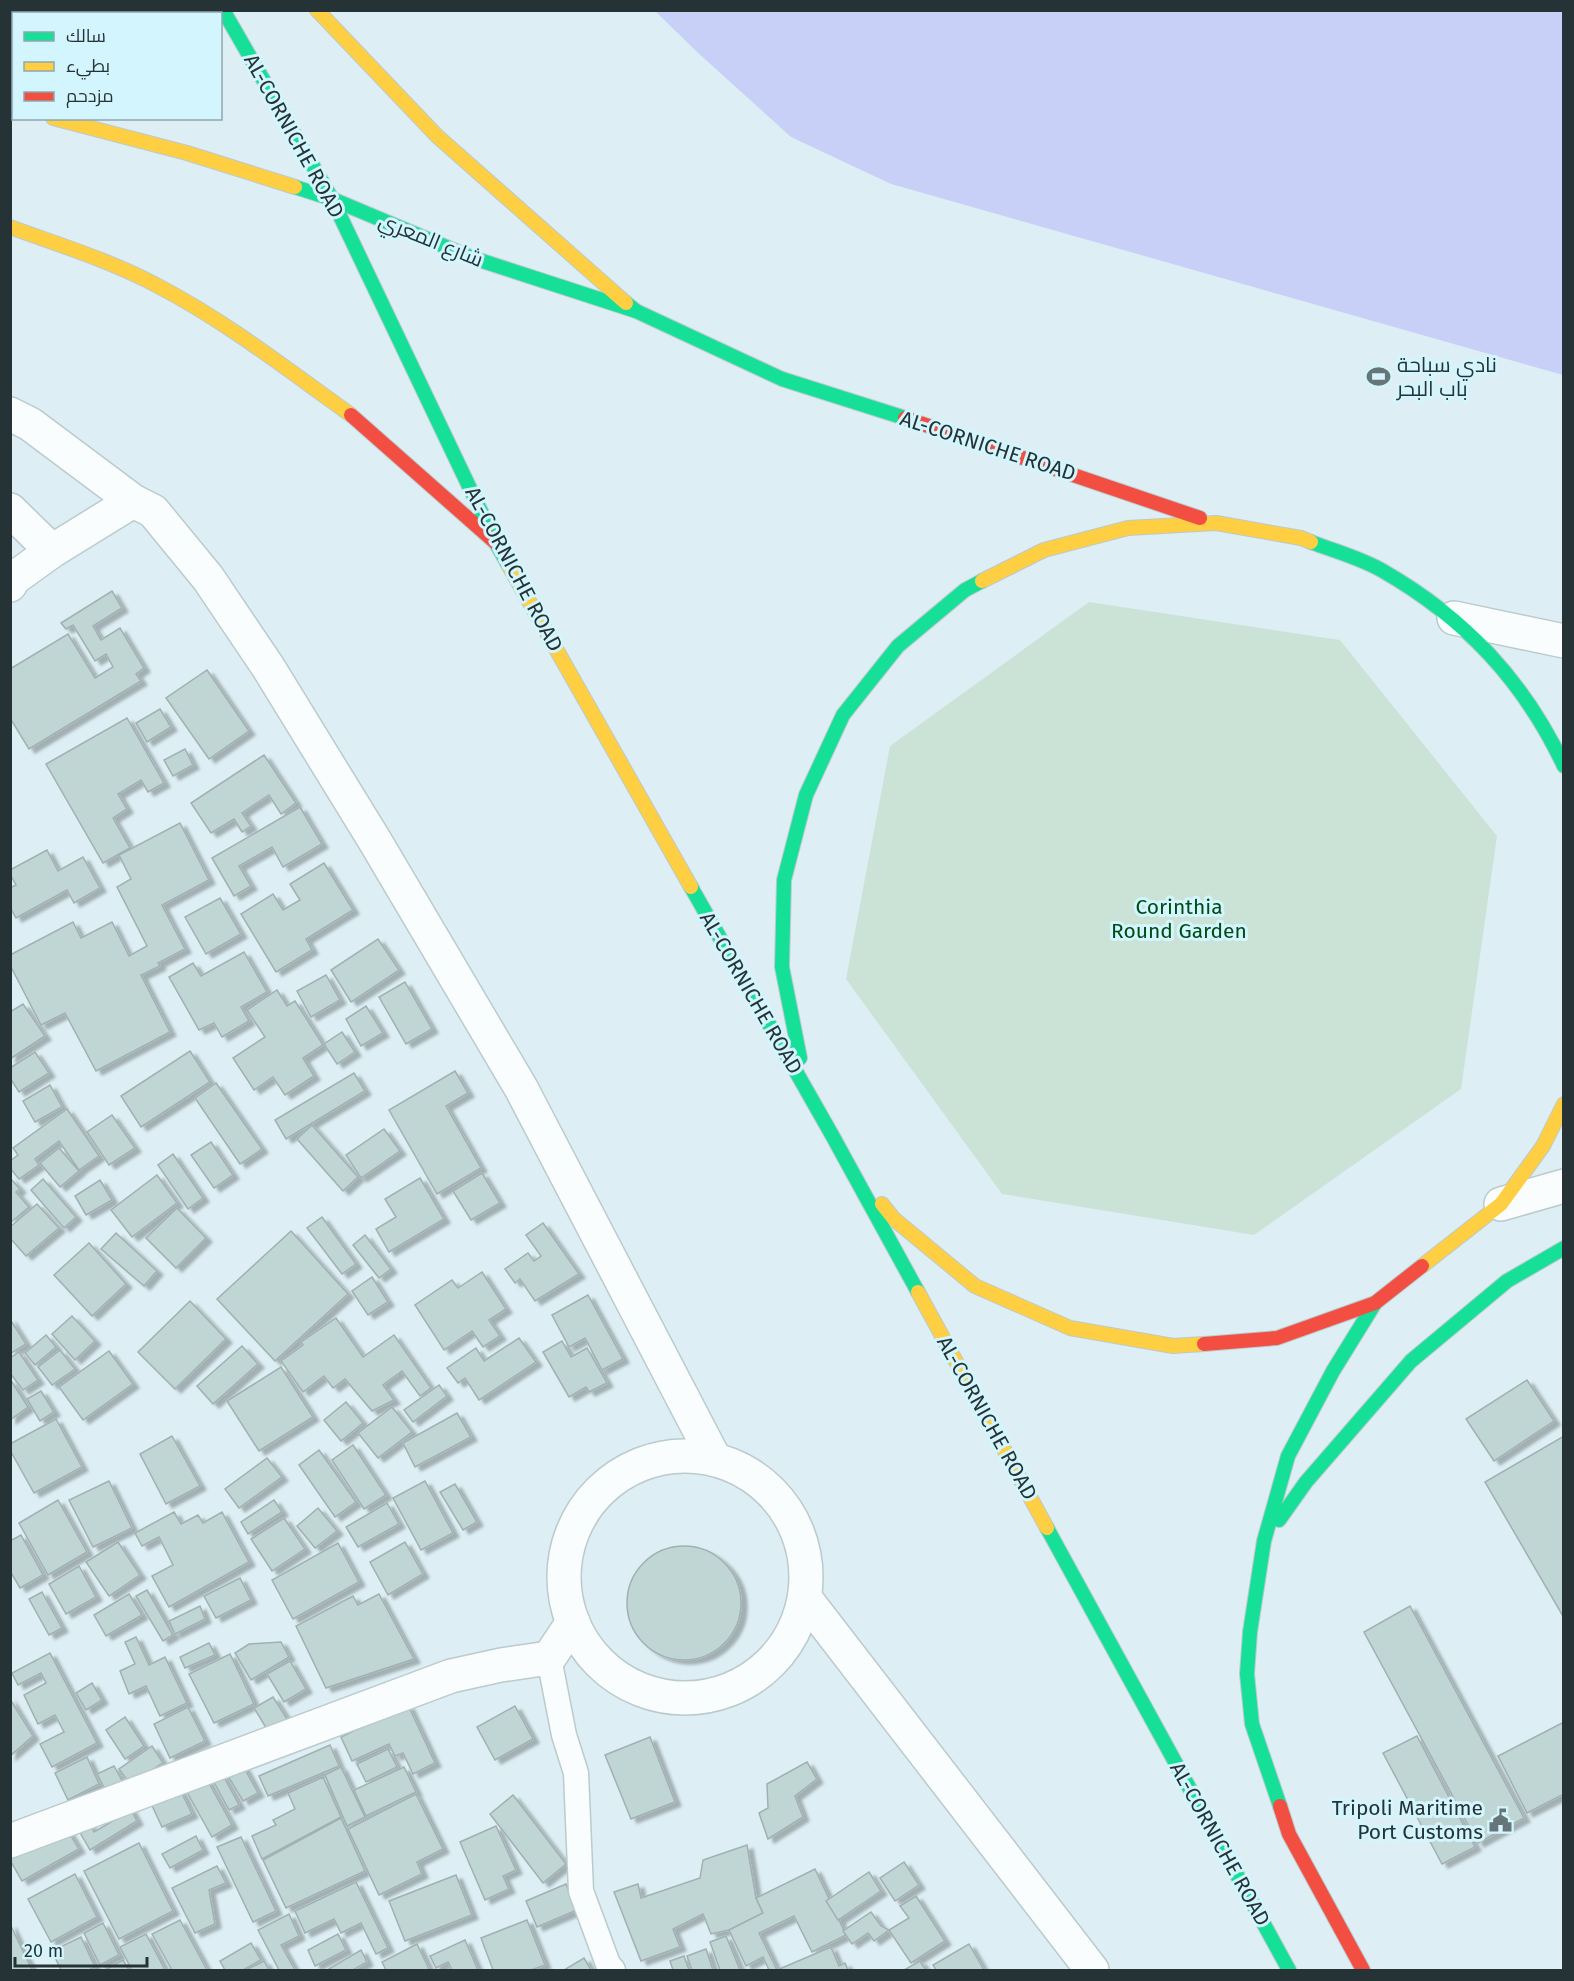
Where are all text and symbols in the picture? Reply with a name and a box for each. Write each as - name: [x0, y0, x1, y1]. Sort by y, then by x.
- legend: [12, 12, 222, 120]
- text: سالك: [66, 25, 106, 47]
- street label: AL-CORNICHE ROAD: [238, 50, 350, 222]
- text: بطيء: [66, 55, 110, 80]
- text: مزدحم: [66, 85, 114, 108]
- street label: شارع المعري: [374, 207, 487, 275]
- place label: نادي سباحة باب البحر: [1396, 352, 1497, 402]
- sports icon: نادي سباحة باب البحر: [1366, 364, 1392, 390]
- street label: AL-CORNICHE ROAD: [897, 405, 1079, 487]
- street label: AL-CORNICHE ROAD: [460, 482, 568, 656]
- park label: Corinthia Round Garden: [1111, 894, 1247, 944]
- street label: AL-CORNICHE ROAD: [694, 907, 808, 1079]
- street label: AL-CORNICHE ROAD: [931, 1332, 1043, 1504]
- street label: AL-CORNICHE ROAD: [1164, 1758, 1276, 1930]
- place label: Tripoli Maritime Port Customs: [1332, 1795, 1483, 1845]
- public building icon: Tripoli Maritime Port Customs: [1488, 1807, 1514, 1833]
- scale bar: [15, 1930, 147, 1968]
- text: 20 m: [24, 1940, 63, 1962]

